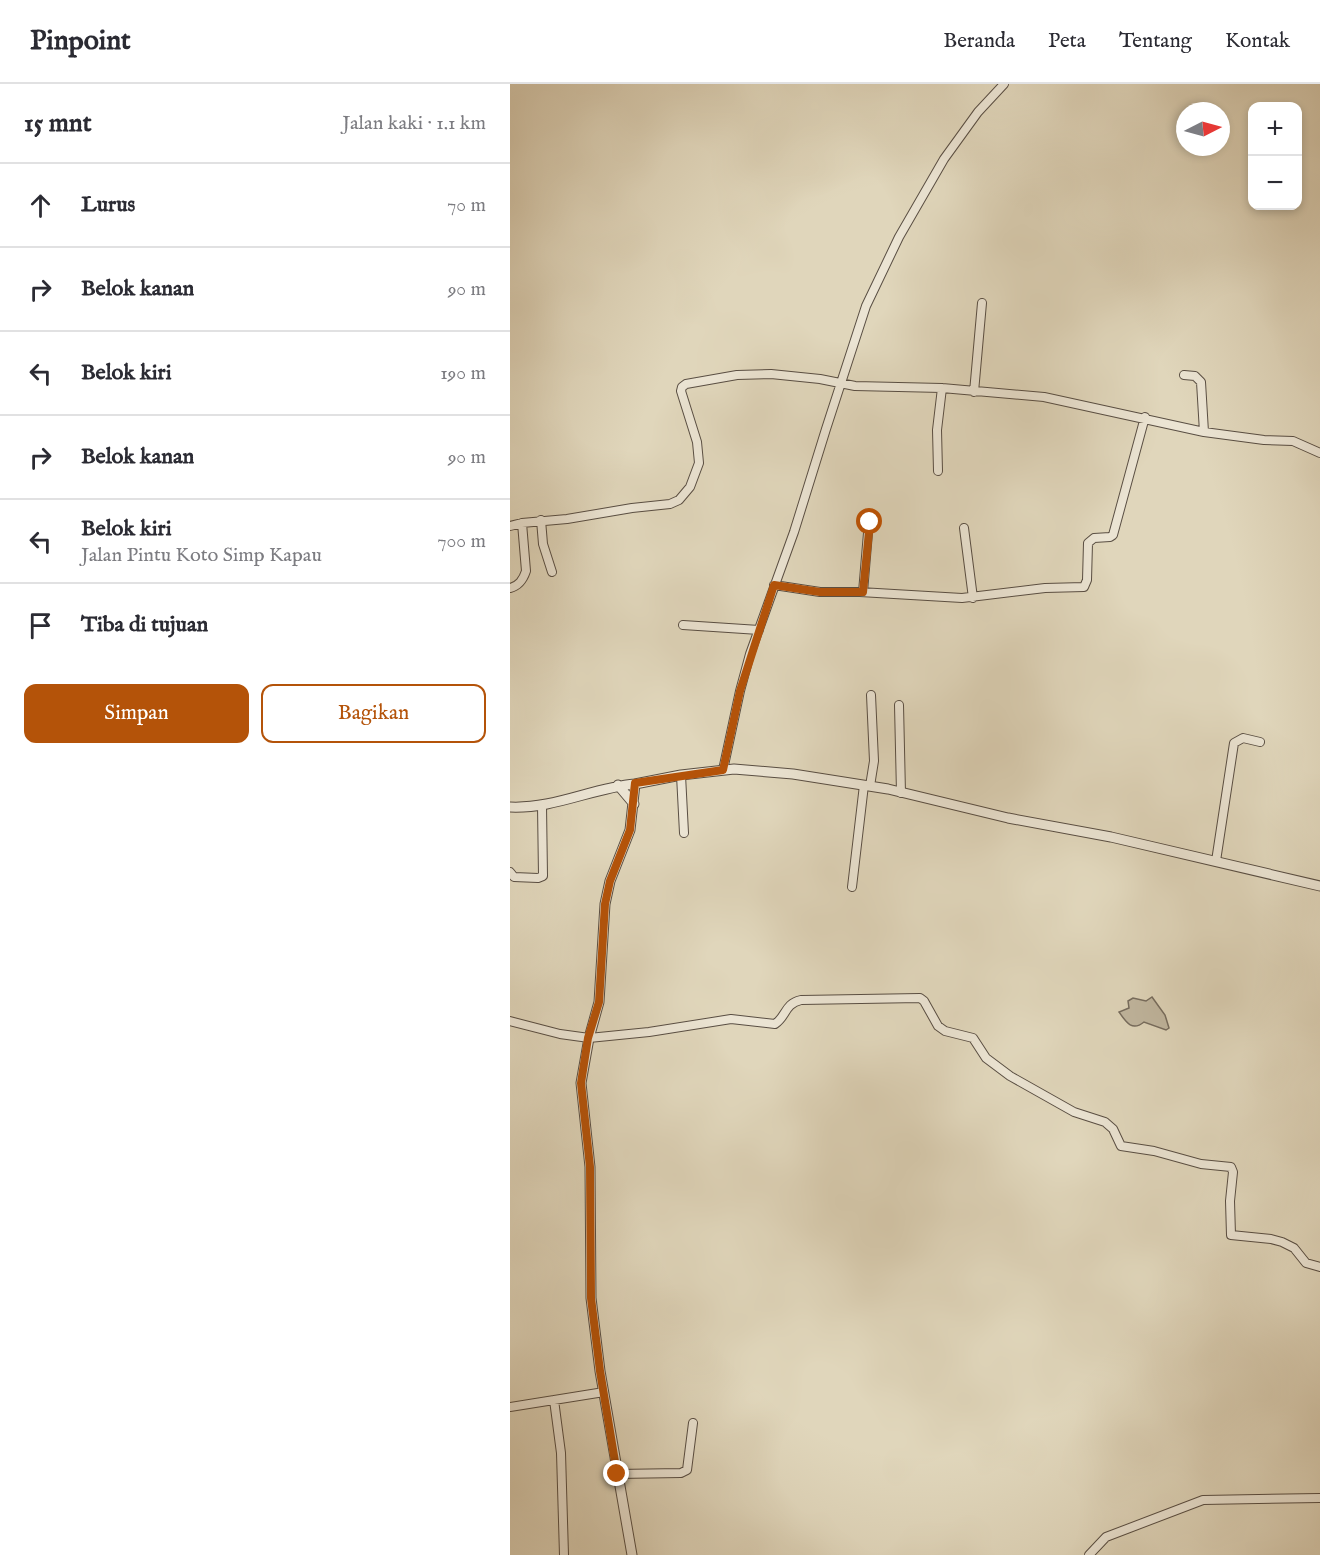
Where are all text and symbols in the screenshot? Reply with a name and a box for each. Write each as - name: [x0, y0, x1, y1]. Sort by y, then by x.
- text: Pinpoint: [30, 24, 131, 59]
- text: Beranda: [943, 28, 1015, 55]
- text: Peta: [1048, 28, 1086, 55]
- text: Tentang: [1119, 28, 1192, 55]
- text: Kontak: [1225, 28, 1290, 55]
- north arrow: [1176, 102, 1230, 156]
- map controls: [1248, 102, 1302, 210]
- button: +: [1248, 102, 1302, 156]
- text: 15 mnt: [24, 107, 92, 140]
- text: Jalan kaki · 1.1 km: [342, 111, 486, 136]
- button: −: [1248, 156, 1302, 210]
- icon: ahead: [24, 189, 57, 222]
- text: Lurus: [81, 191, 135, 219]
- text: 70 m: [447, 193, 486, 218]
- icon: right: [24, 273, 57, 306]
- text: Belok kanan: [81, 275, 194, 303]
- text: 90 m: [448, 277, 486, 302]
- icon: left: [24, 357, 57, 390]
- text: Belok kiri: [81, 359, 172, 387]
- text: 190 m: [440, 361, 486, 386]
- icon: right: [24, 441, 57, 474]
- text: Belok kanan: [81, 443, 194, 471]
- text: 90 m: [448, 445, 486, 470]
- route start: [856, 508, 882, 534]
- text: Belok kiri: [81, 515, 172, 543]
- icon: left: [24, 525, 57, 558]
- text: 700 m: [437, 529, 486, 554]
- text: Jalan Pintu Koto Simp Kapau: [81, 543, 322, 568]
- icon: arrive: [24, 609, 57, 642]
- text: Tiba di tujuan: [81, 611, 208, 639]
- button: Simpan: [24, 684, 249, 743]
- button: Bagikan: [261, 684, 486, 743]
- route end: [603, 1460, 629, 1486]

